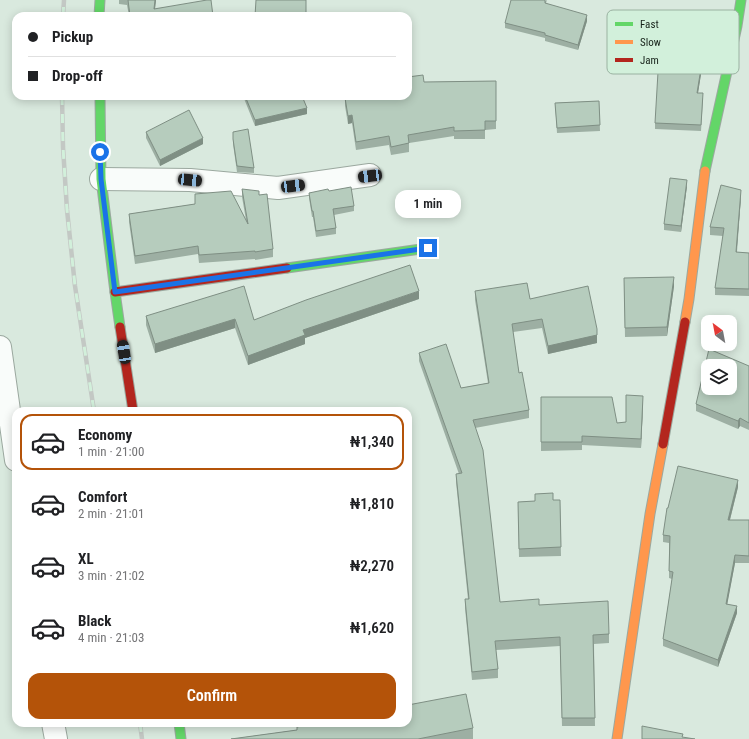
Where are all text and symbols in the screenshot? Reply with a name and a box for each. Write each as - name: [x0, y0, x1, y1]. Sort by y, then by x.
- legend: [607, 10, 739, 74]
- text: Fast: [640, 18, 659, 31]
- text: Pickup: [52, 28, 93, 46]
- text: Slow: [640, 36, 661, 49]
- text: Jam: [640, 54, 659, 67]
- text: Drop-off: [52, 67, 103, 85]
- route start: [91, 143, 109, 161]
- car: [357, 169, 383, 183]
- car: [178, 173, 202, 187]
- car: [280, 179, 306, 193]
- callout: 1 min: [395, 190, 461, 218]
- text: 1 min: [414, 196, 442, 211]
- route end: [419, 239, 437, 257]
- north arrow: [701, 315, 737, 351]
- map controls: [701, 315, 737, 395]
- car: [116, 339, 132, 365]
- button: layers: [701, 359, 737, 395]
- icon: car: [30, 424, 66, 460]
- text: Economy: [78, 426, 132, 444]
- text: ₦1,340: [350, 433, 394, 451]
- text: 1 min · 21:00: [78, 444, 144, 459]
- icon: car: [30, 486, 66, 522]
- text: Comfort: [78, 488, 127, 506]
- text: ₦1,810: [350, 495, 394, 513]
- text: 2 min · 21:01: [78, 506, 144, 521]
- icon: car: [30, 548, 66, 584]
- text: XL: [78, 550, 94, 568]
- text: ₦2,270: [350, 557, 394, 575]
- text: 3 min · 21:02: [78, 568, 144, 583]
- icon: car: [30, 610, 66, 646]
- text: Black: [78, 612, 111, 630]
- text: ₦1,620: [350, 619, 394, 637]
- text: 4 min · 21:03: [78, 630, 144, 645]
- button: Confirm: [28, 673, 396, 719]

